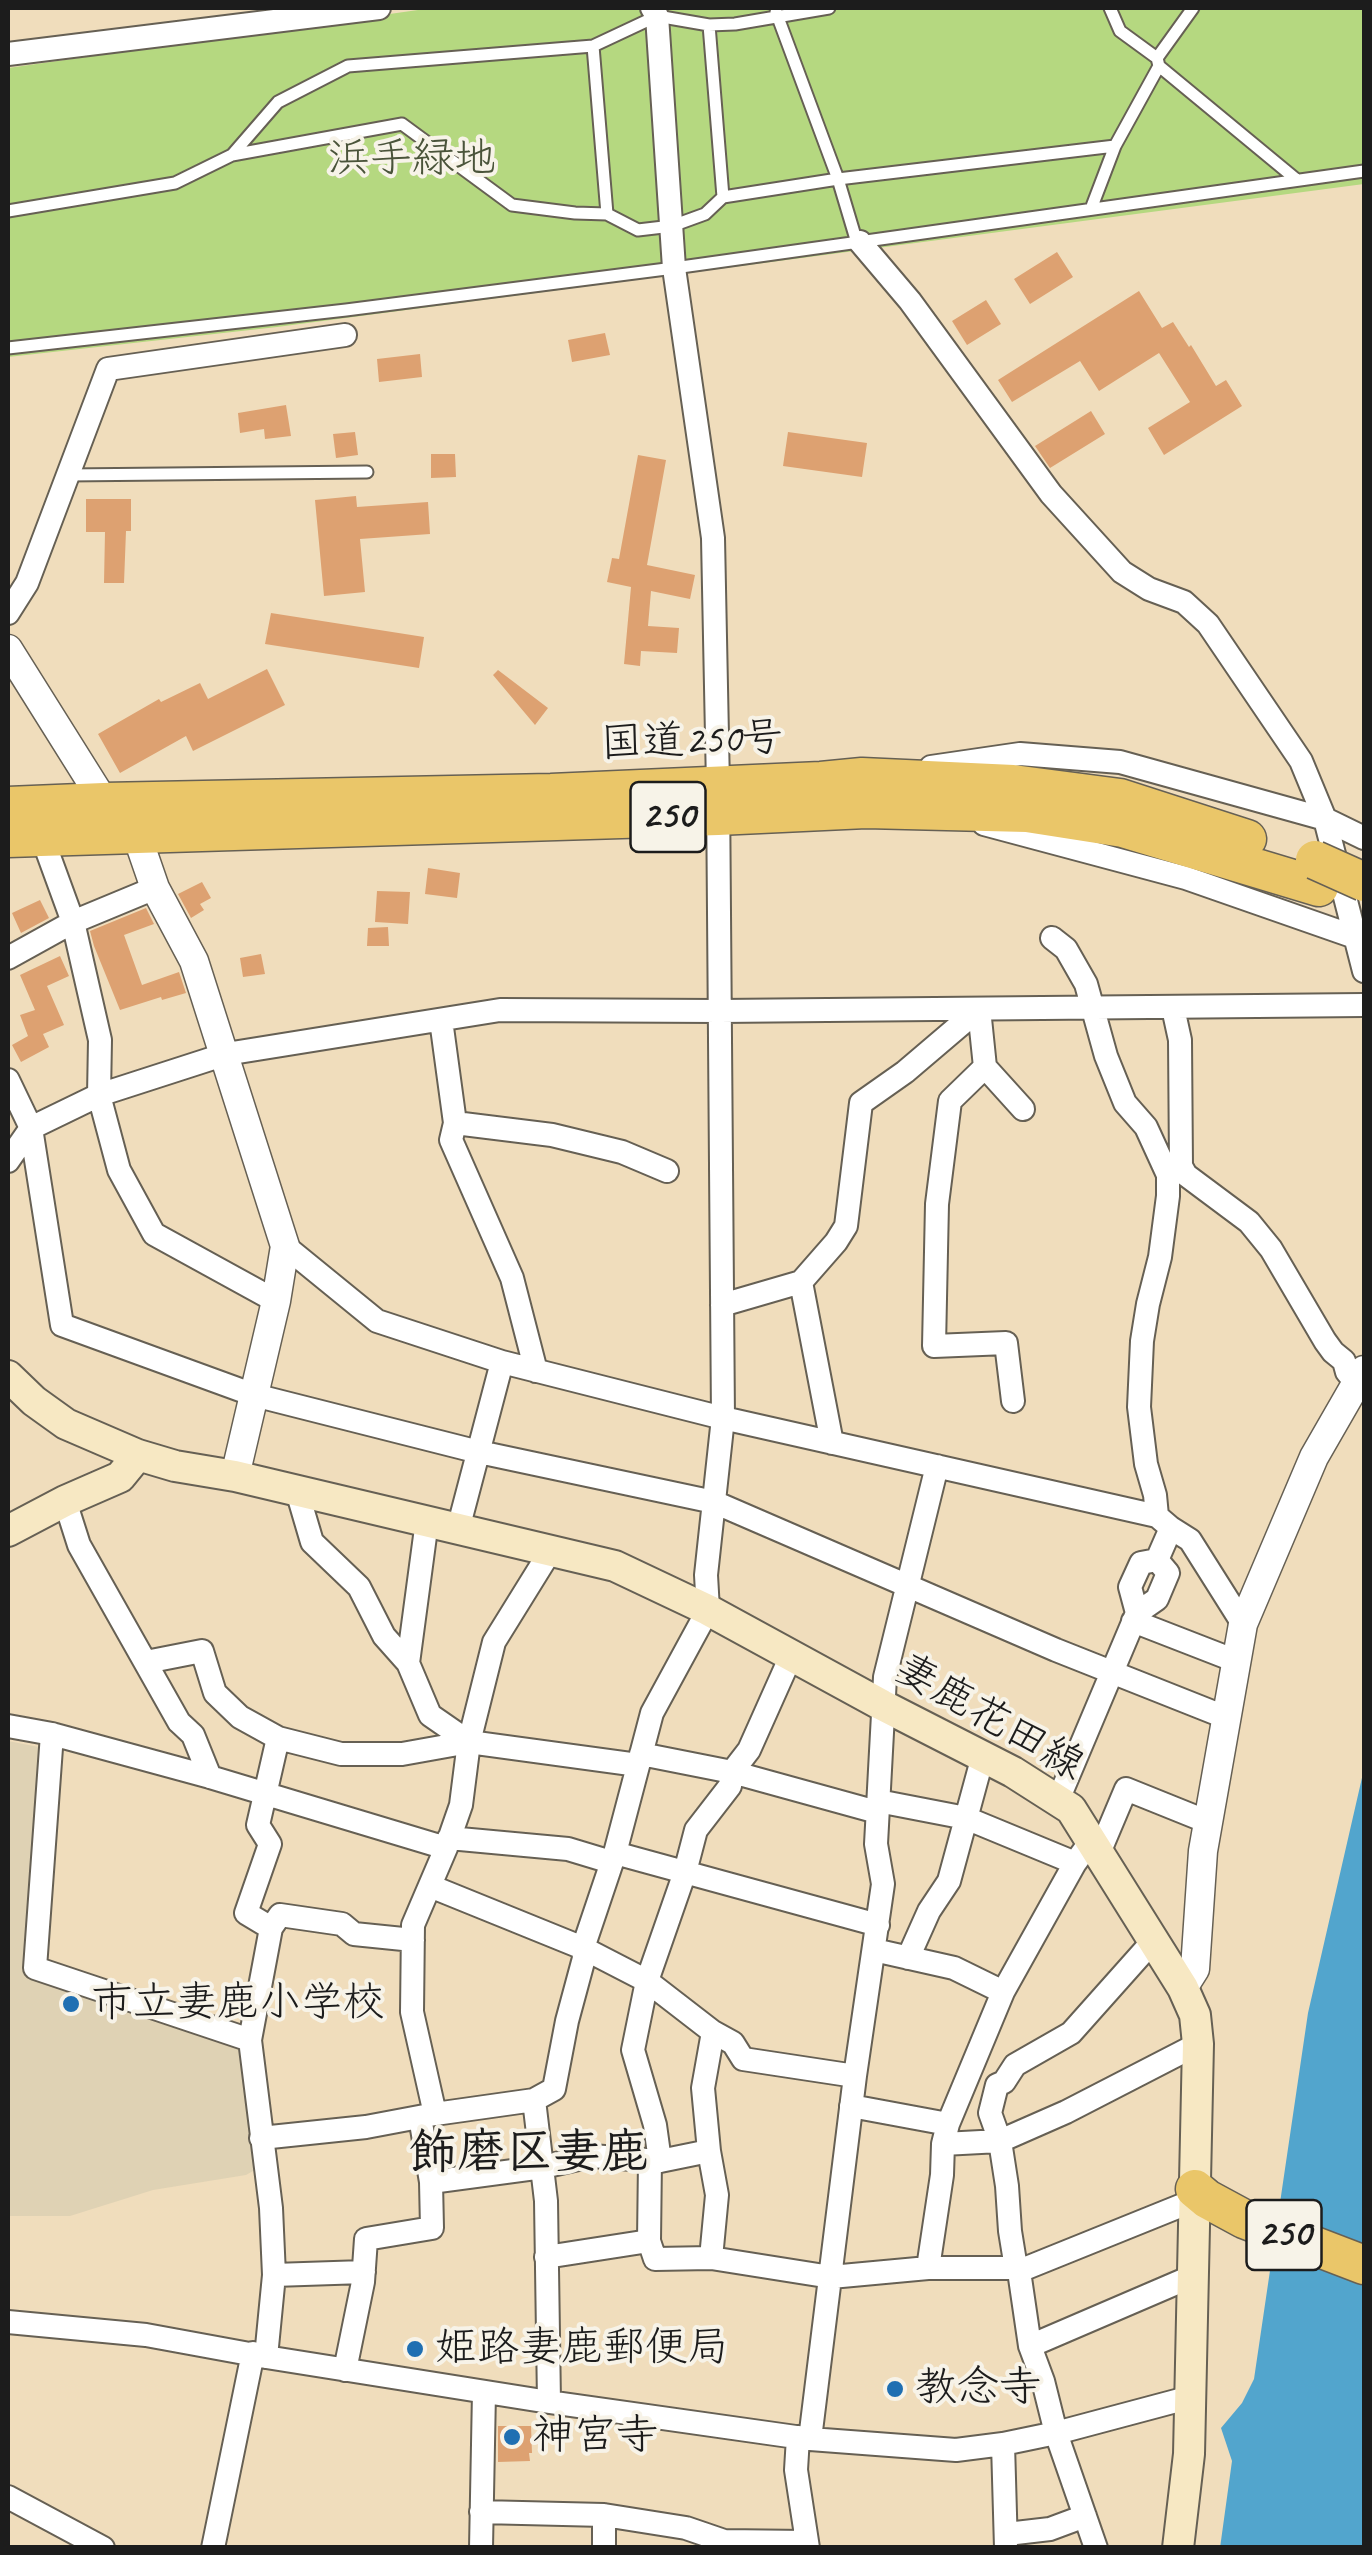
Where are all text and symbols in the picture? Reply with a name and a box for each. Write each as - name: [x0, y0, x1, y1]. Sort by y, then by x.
- park label: 浜手緑地: [328, 135, 496, 185]
- street label: 国道250号: [600, 714, 784, 770]
- road number: 250: [630, 782, 706, 852]
- street label: 妻鹿花田線: [885, 1644, 1093, 1792]
- place label: 市立妻鹿小学校: [91, 1979, 385, 2029]
- marker: 市立妻鹿小学校: [60, 1993, 82, 2015]
- district label: 飾磨区妻鹿: [409, 2125, 649, 2183]
- road number: 250: [1246, 2200, 1322, 2270]
- place label: 姫路妻鹿郵便局: [435, 2324, 729, 2374]
- marker: 姫路妻鹿郵便局: [404, 2338, 426, 2360]
- place label: 教念寺: [915, 2364, 1041, 2414]
- marker: 教念寺: [884, 2378, 906, 2400]
- place label: 神宮寺: [532, 2412, 658, 2462]
- marker: 神宮寺: [501, 2426, 523, 2448]

